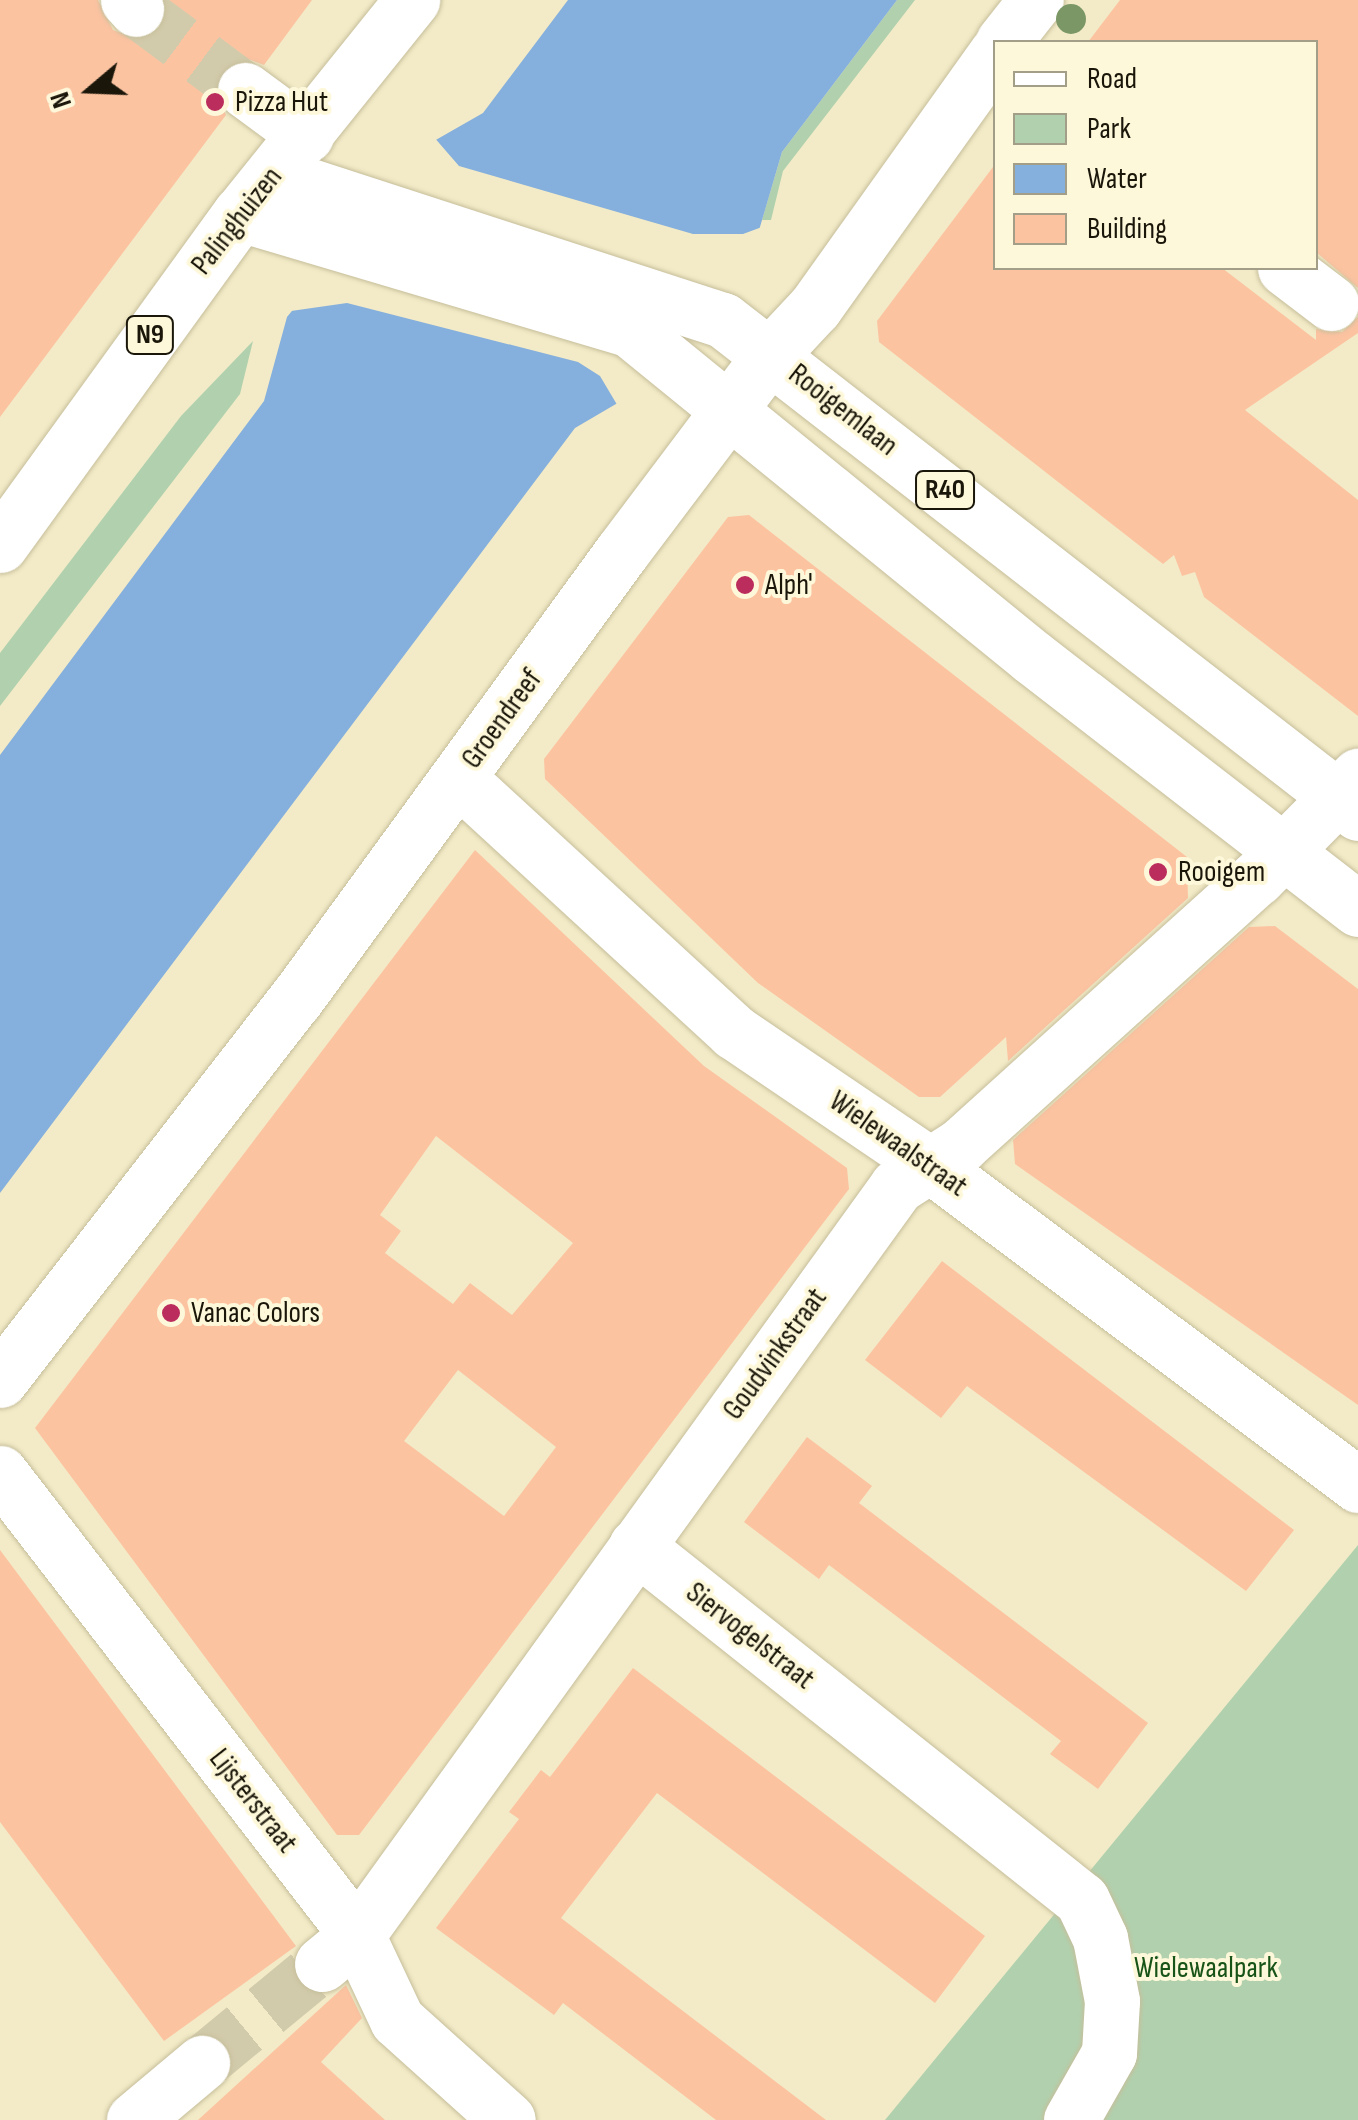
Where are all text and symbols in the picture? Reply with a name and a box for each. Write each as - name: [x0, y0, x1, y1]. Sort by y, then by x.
- north arrow: [40, 40, 140, 140]
- legend: [993, 40, 1318, 270]
- text: Road: [1087, 61, 1137, 97]
- place label: Pizza Hut: [235, 84, 328, 120]
- text: N: [43, 87, 79, 112]
- marker: Pizza Hut: [204, 91, 226, 113]
- text: Park: [1087, 111, 1131, 147]
- street label: Palinghuizen: [184, 160, 290, 282]
- text: Water: [1087, 161, 1147, 197]
- text: Building: [1087, 211, 1167, 247]
- road number: N9: [125, 312, 175, 358]
- street label: Rooigemlaan: [781, 356, 905, 464]
- road number: R40: [915, 467, 975, 513]
- place label: Alph': [765, 567, 813, 603]
- marker: Alph': [734, 574, 756, 596]
- street label: Groendreef: [454, 662, 550, 776]
- place label: Rooigem: [1178, 854, 1265, 890]
- marker: Rooigem: [1147, 861, 1169, 883]
- street label: Wielewaalstraat: [822, 1083, 974, 1205]
- street label: Goudvinkstraat: [715, 1281, 835, 1427]
- place label: Vanac Colors: [191, 1295, 320, 1331]
- marker: Vanac Colors: [160, 1302, 182, 1324]
- street label: Siervogelstraat: [679, 1575, 821, 1697]
- street label: Lijsterstraat: [201, 1742, 305, 1860]
- park label: Wielewaalpark: [1134, 1950, 1278, 1986]

